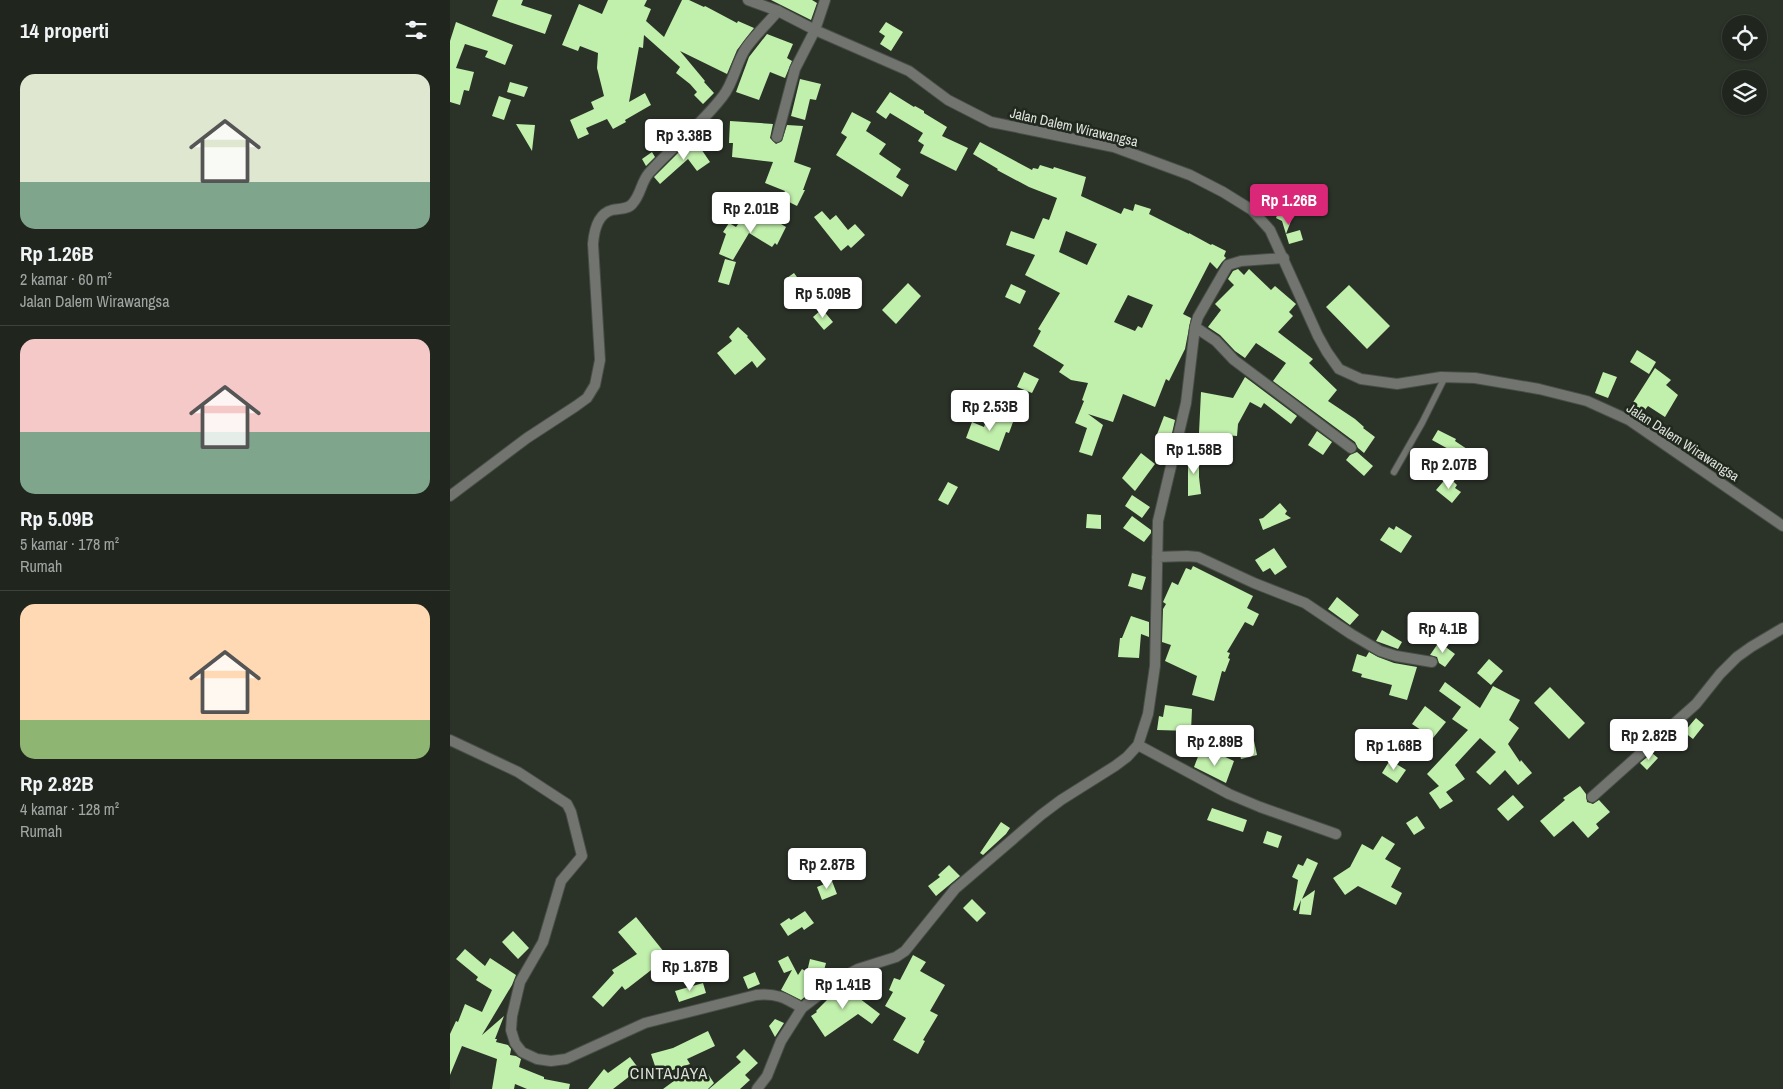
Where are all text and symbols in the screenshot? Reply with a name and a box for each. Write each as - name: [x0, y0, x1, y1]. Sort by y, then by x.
- map controls: [1722, 15, 1767, 115]
- button: locate: [1722, 15, 1767, 60]
- text: 14 properti: [20, 16, 109, 45]
- icon: filters: [402, 16, 430, 44]
- button: layers: [1722, 70, 1767, 115]
- street label: Jalan Dalem Wirawangsa: [1008, 104, 1140, 151]
- icon: home: [180, 106, 270, 196]
- pin: Rp 3.38B: [632, 119, 736, 161]
- text: Rp 3.38B: [656, 124, 712, 146]
- pin: Rp 1.26B: [1237, 184, 1341, 226]
- text: Rp 1.26B: [1261, 189, 1317, 211]
- pin: Rp 2.01B: [699, 192, 803, 234]
- text: Rp 2.01B: [723, 197, 779, 219]
- text: Rp 1.26B: [20, 239, 94, 268]
- text: 2 kamar · 60 m²: [20, 268, 112, 290]
- pin: Rp 5.09B: [771, 276, 875, 319]
- text: Rp 5.09B: [795, 282, 851, 304]
- text: Jalan Dalem Wirawangsa: [20, 290, 169, 312]
- icon: home: [180, 372, 270, 462]
- pin: Rp 2.53B: [938, 390, 1042, 432]
- text: Rp 2.53B: [962, 395, 1018, 417]
- street label: Jalan Dalem Wirawangsa: [1623, 399, 1743, 485]
- pin: Rp 1.58B: [1142, 432, 1246, 475]
- text: Rp 1.58B: [1166, 438, 1222, 460]
- pin: Rp 2.07B: [1397, 448, 1501, 490]
- text: Rp 2.07B: [1421, 453, 1477, 475]
- text: Rp 5.09B: [20, 504, 94, 533]
- text: 5 kamar · 178 m²: [20, 533, 119, 555]
- text: Rumah: [20, 555, 62, 577]
- pin: Rp 4.1B: [1397, 612, 1489, 654]
- text: Rp 4.1B: [1419, 617, 1467, 639]
- icon: home: [180, 637, 270, 727]
- pin: Rp 2.82B: [1597, 718, 1701, 761]
- pin: Rp 2.89B: [1163, 724, 1267, 767]
- text: Rp 2.82B: [1621, 724, 1677, 746]
- pin: Rp 1.68B: [1342, 728, 1446, 771]
- text: Rp 2.89B: [1187, 730, 1243, 752]
- text: Rp 1.68B: [1366, 734, 1422, 756]
- text: Rp 2.82B: [20, 769, 94, 798]
- text: 4 kamar · 128 m²: [20, 798, 119, 820]
- text: Rumah: [20, 820, 62, 842]
- pin: Rp 2.87B: [775, 848, 879, 890]
- text: Rp 2.87B: [799, 853, 855, 875]
- pin: Rp 1.87B: [638, 950, 742, 992]
- text: Rp 1.87B: [662, 955, 718, 977]
- pin: Rp 1.41B: [791, 968, 895, 1010]
- text: Rp 1.41B: [815, 973, 871, 995]
- district label: CINTAJAYA: [630, 1062, 708, 1084]

